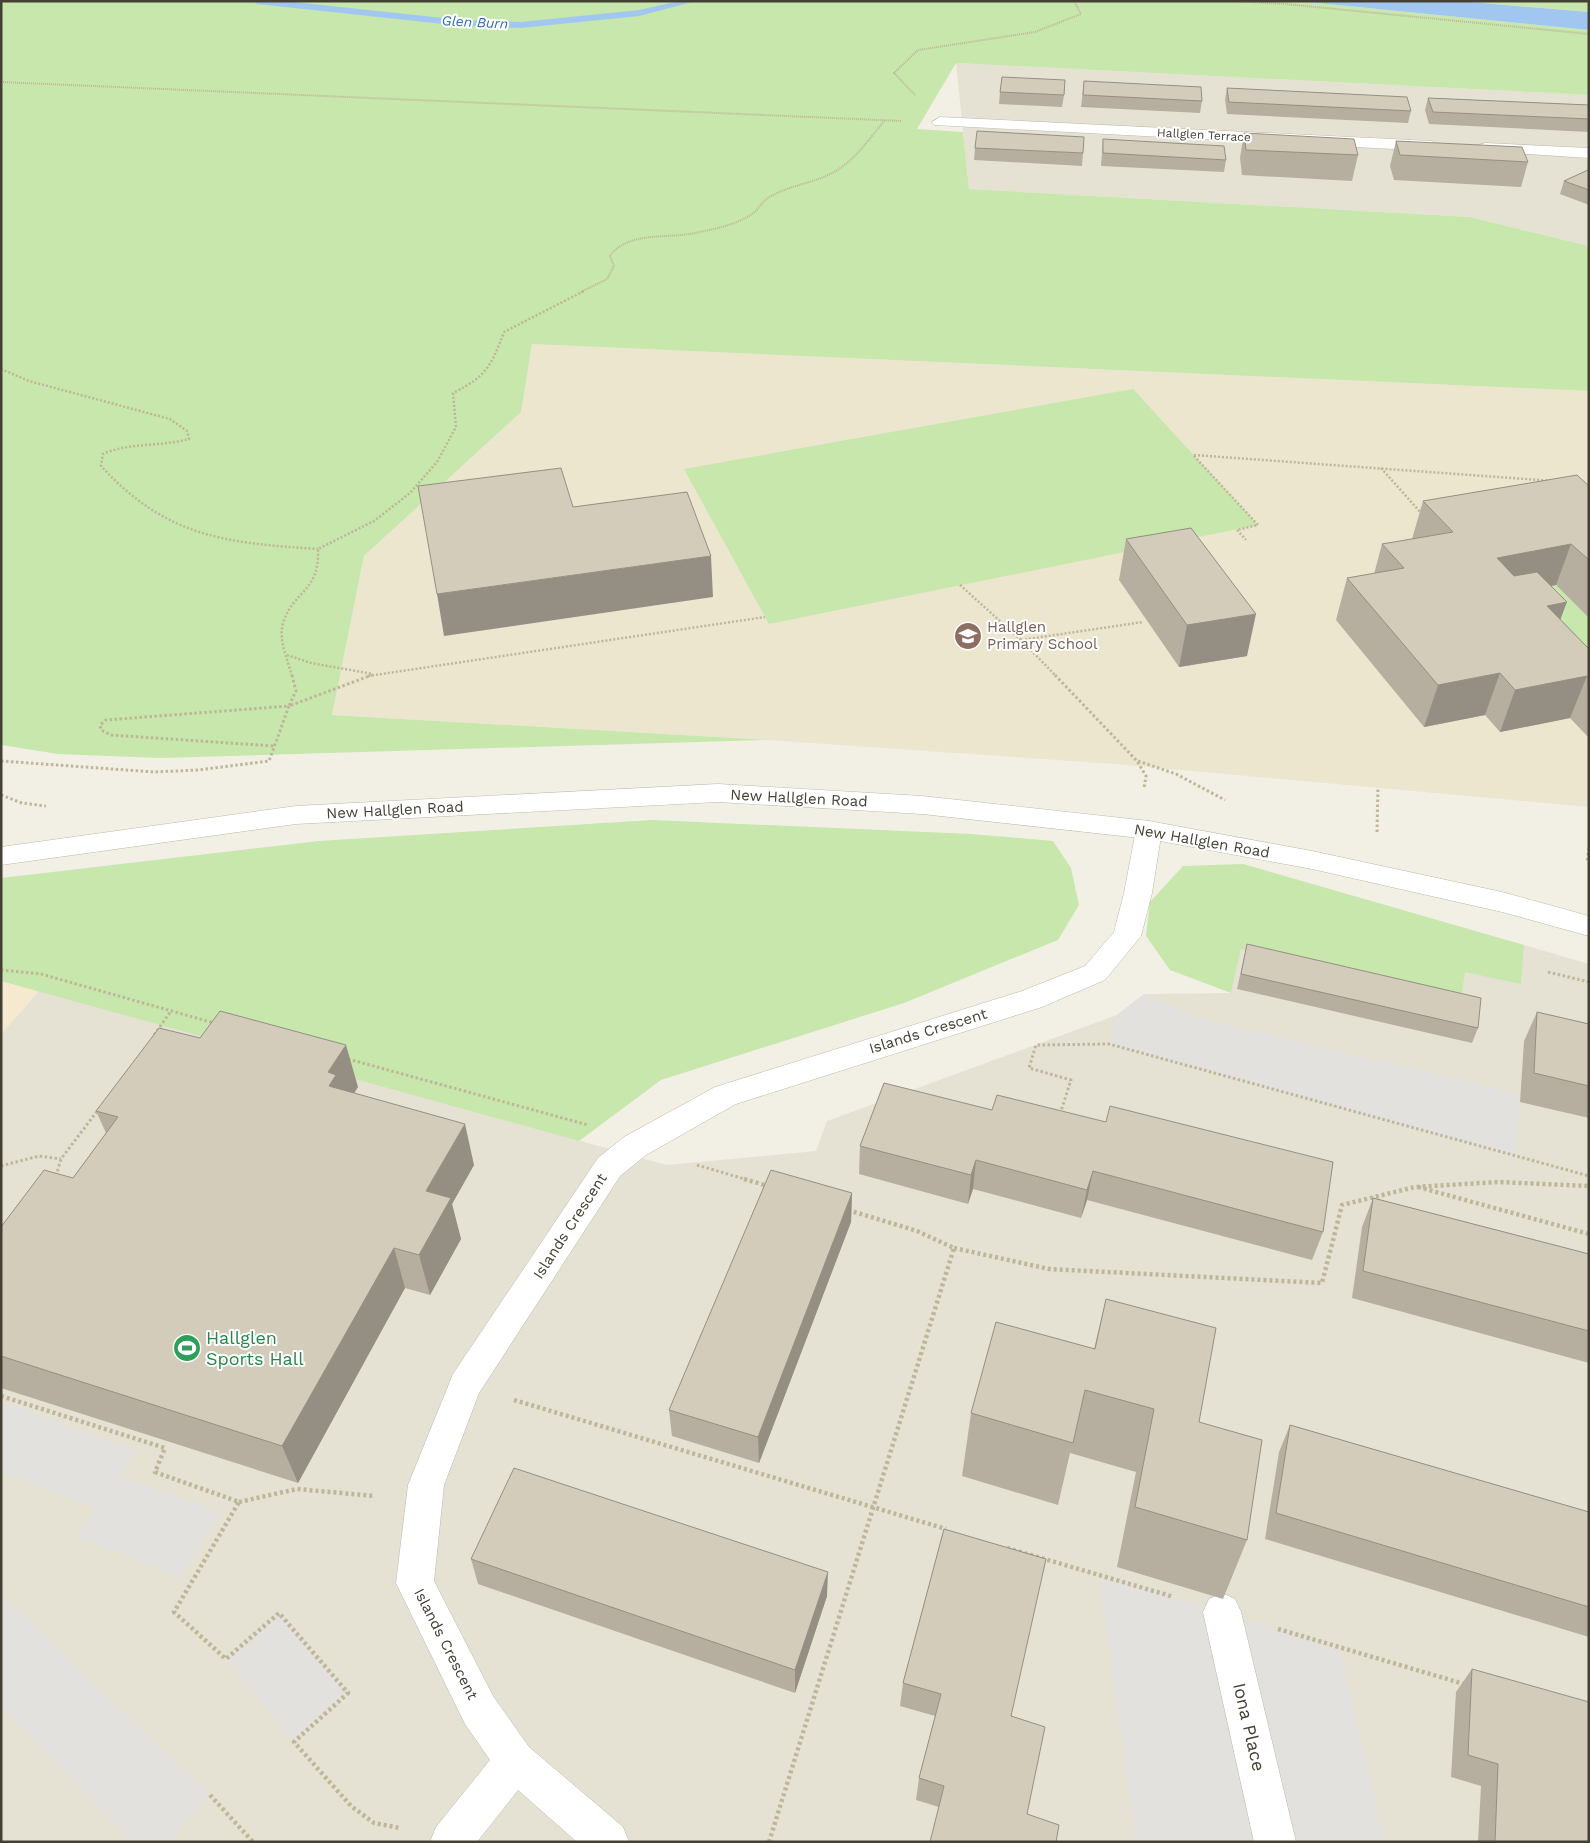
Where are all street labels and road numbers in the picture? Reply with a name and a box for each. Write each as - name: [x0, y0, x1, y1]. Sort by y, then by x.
- street label: Hallglen Terrace: [1157, 126, 1251, 144]
- street label: New Hallglen Road: [730, 785, 868, 811]
- street label: New Hallglen Road: [326, 797, 464, 823]
- street label: New Hallglen Road: [1133, 820, 1271, 862]
- street label: Islands Crescent: [867, 1004, 990, 1057]
- street label: Islands Crescent: [529, 1169, 611, 1282]
- street label: Islands Crescent: [410, 1585, 482, 1703]
- street label: Iona Place: [1229, 1681, 1270, 1773]

